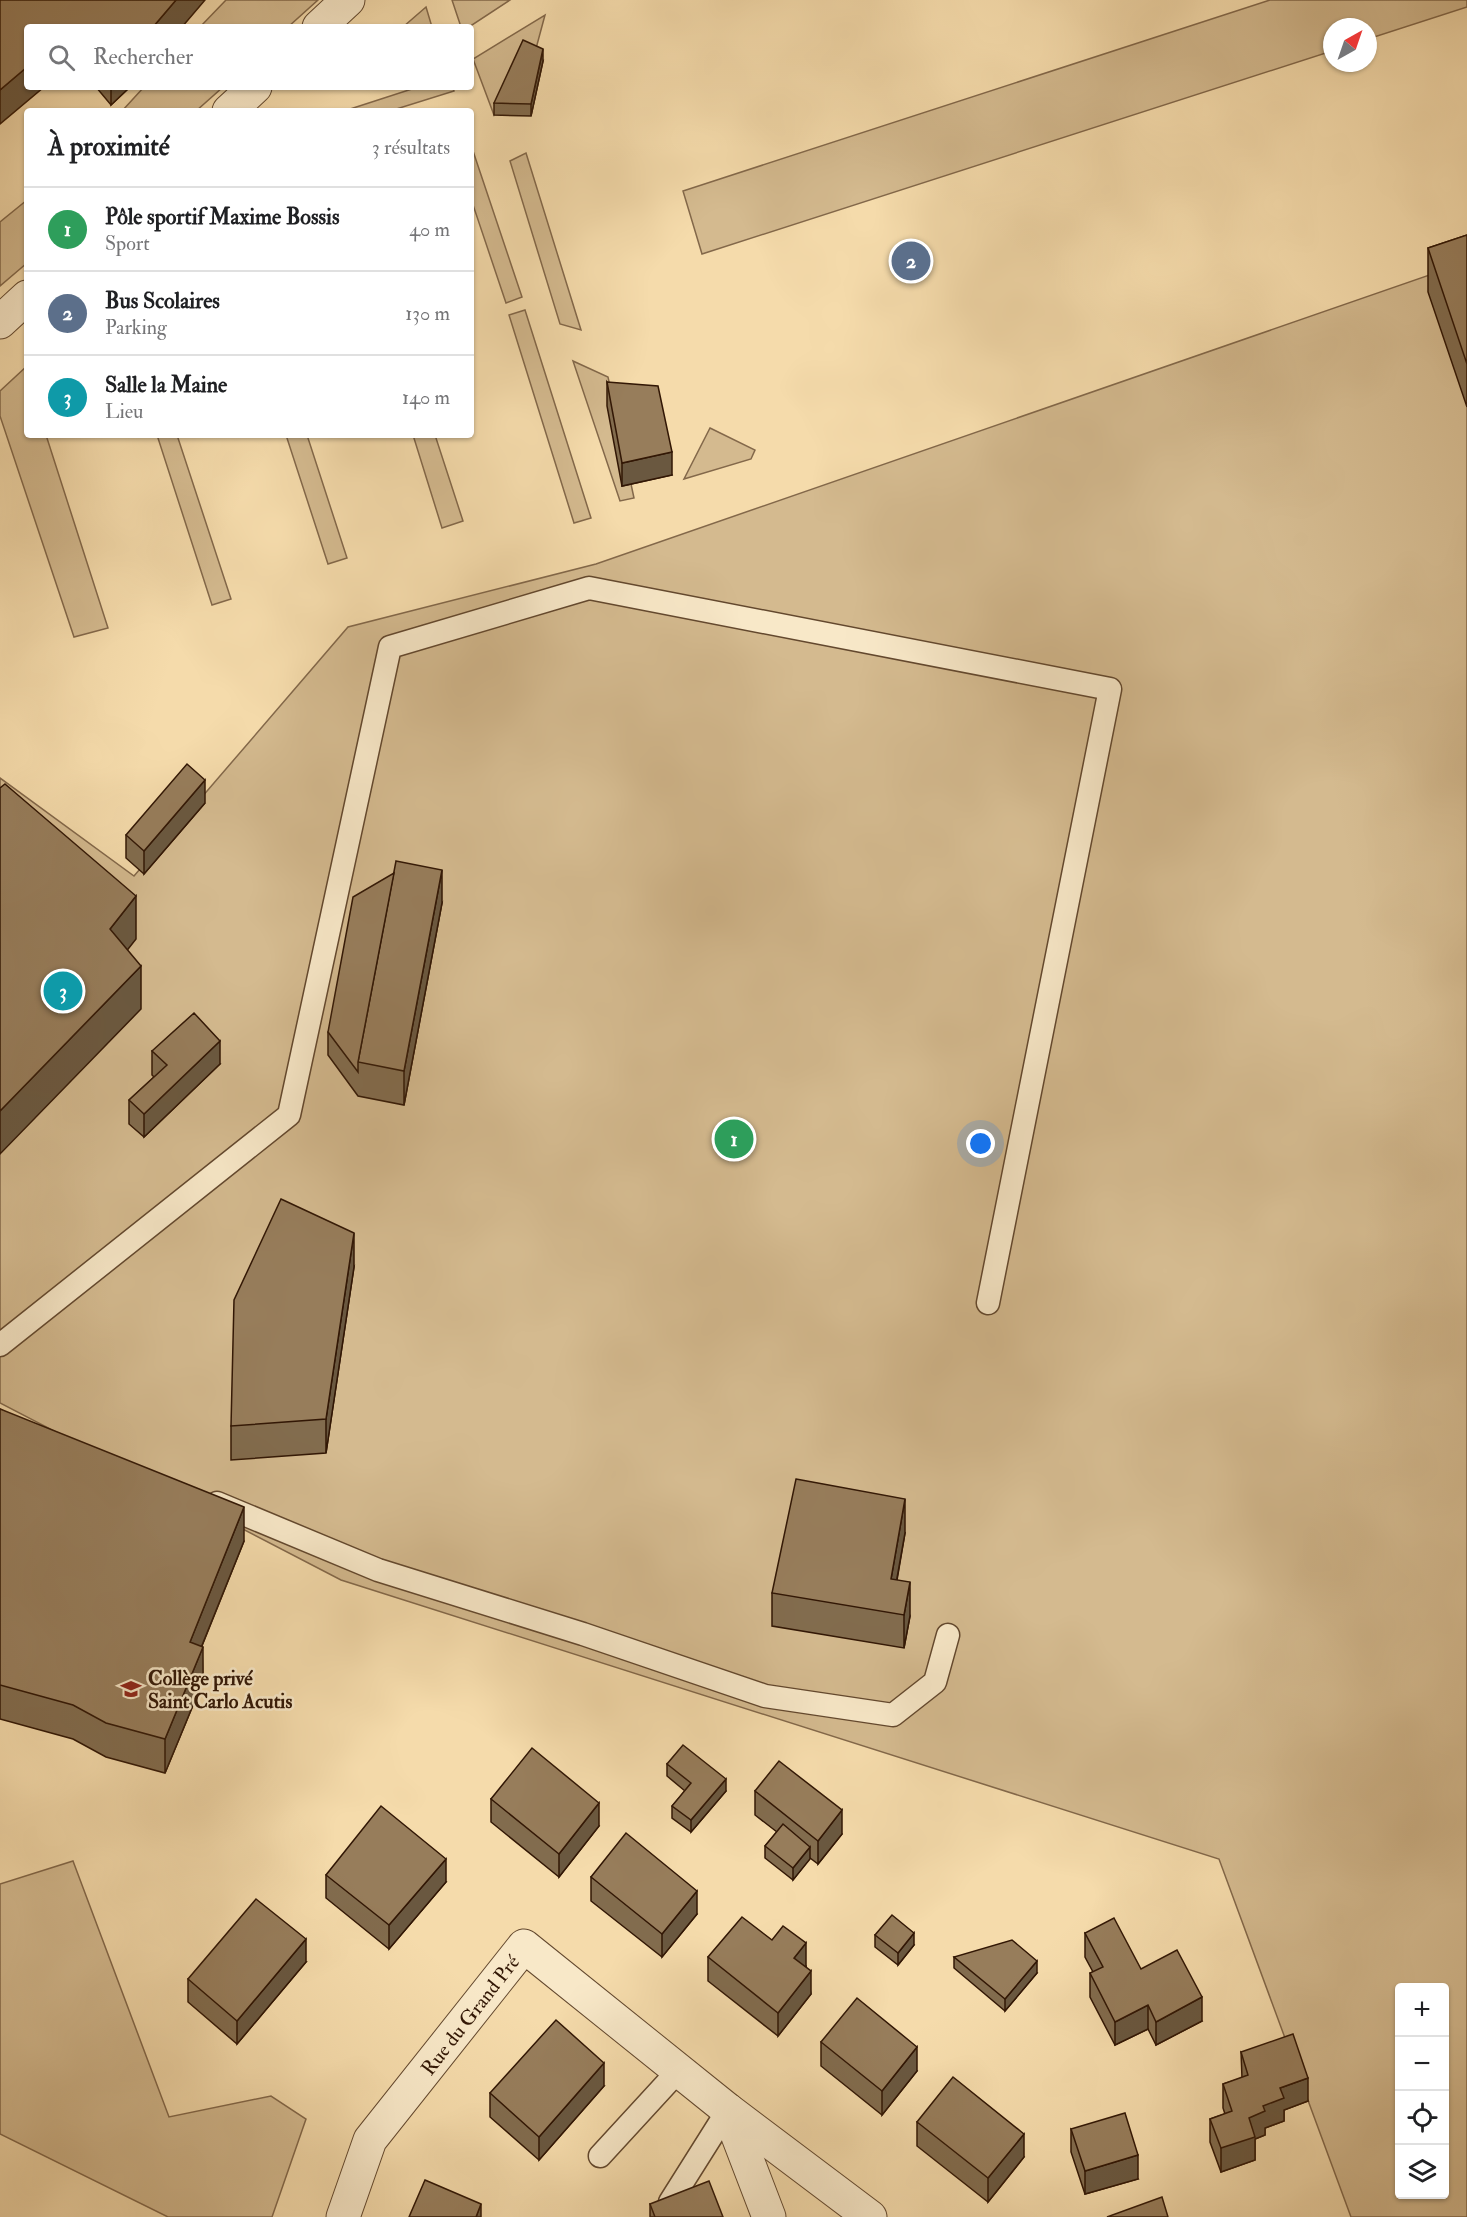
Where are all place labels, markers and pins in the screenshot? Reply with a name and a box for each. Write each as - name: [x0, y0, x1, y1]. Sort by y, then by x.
- pin: 2: [892, 238, 930, 284]
- pin: 3: [44, 968, 82, 1014]
- pin: 1: [714, 1116, 754, 1162]
- place label: Collège privé Saint Carlo Acutis: [148, 1666, 292, 1714]
- school or university icon: Collège privé Saint Carlo Acutis: [119, 1677, 143, 1701]

